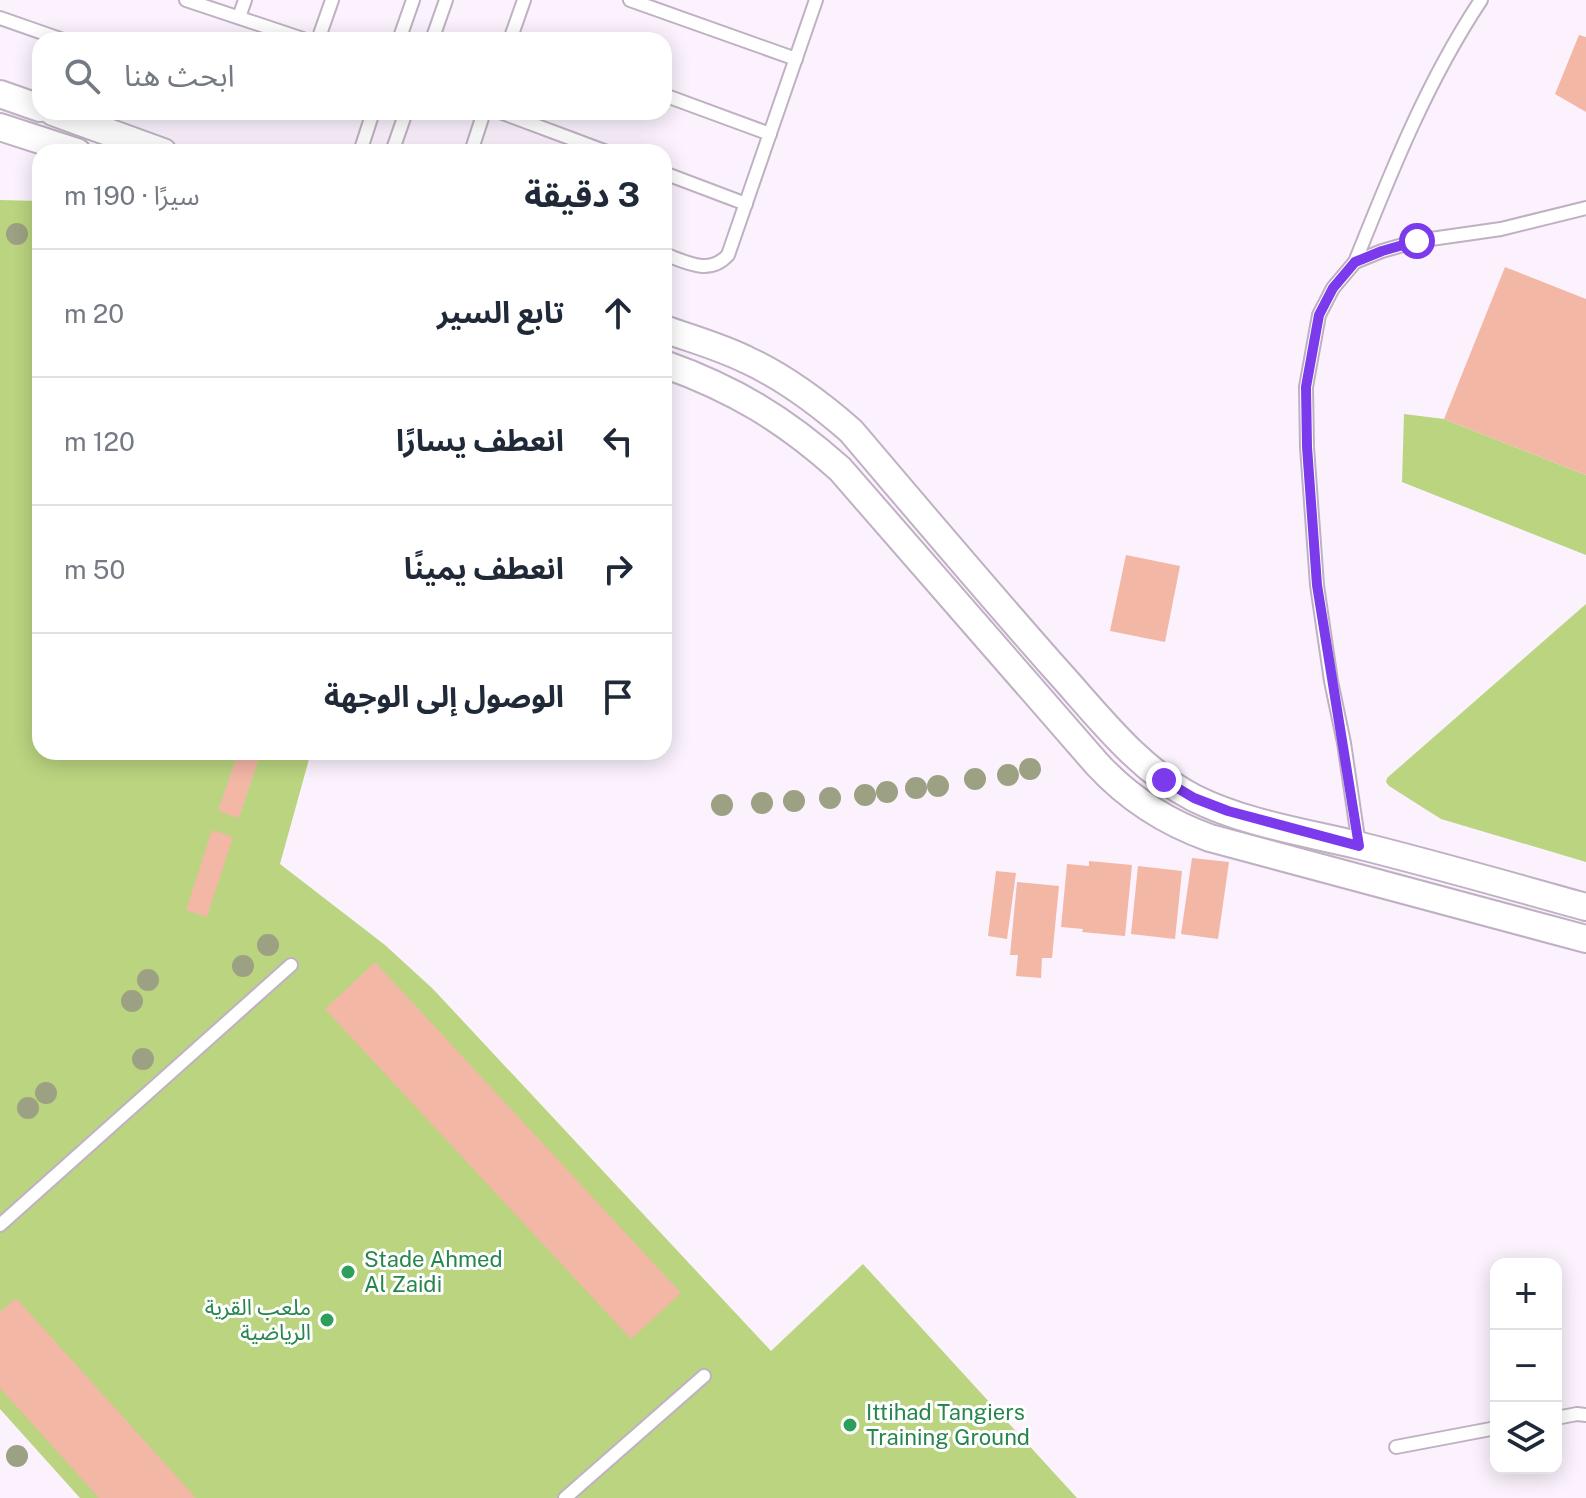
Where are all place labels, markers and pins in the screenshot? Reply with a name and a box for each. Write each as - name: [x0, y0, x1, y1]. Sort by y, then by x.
- place label: Stade Ahmed Al Zaidi: [364, 1246, 503, 1297]
- marker: Stade Ahmed Al Zaidi: [339, 1263, 357, 1281]
- place label: ملعب القرية الرياضية: [205, 1294, 311, 1345]
- marker: ملعب القرية الرياضية: [318, 1311, 336, 1329]
- place label: Ittihad Tangiers Training Ground: [866, 1399, 1030, 1450]
- marker: Ittihad Tangiers Training Ground: [841, 1416, 859, 1434]

